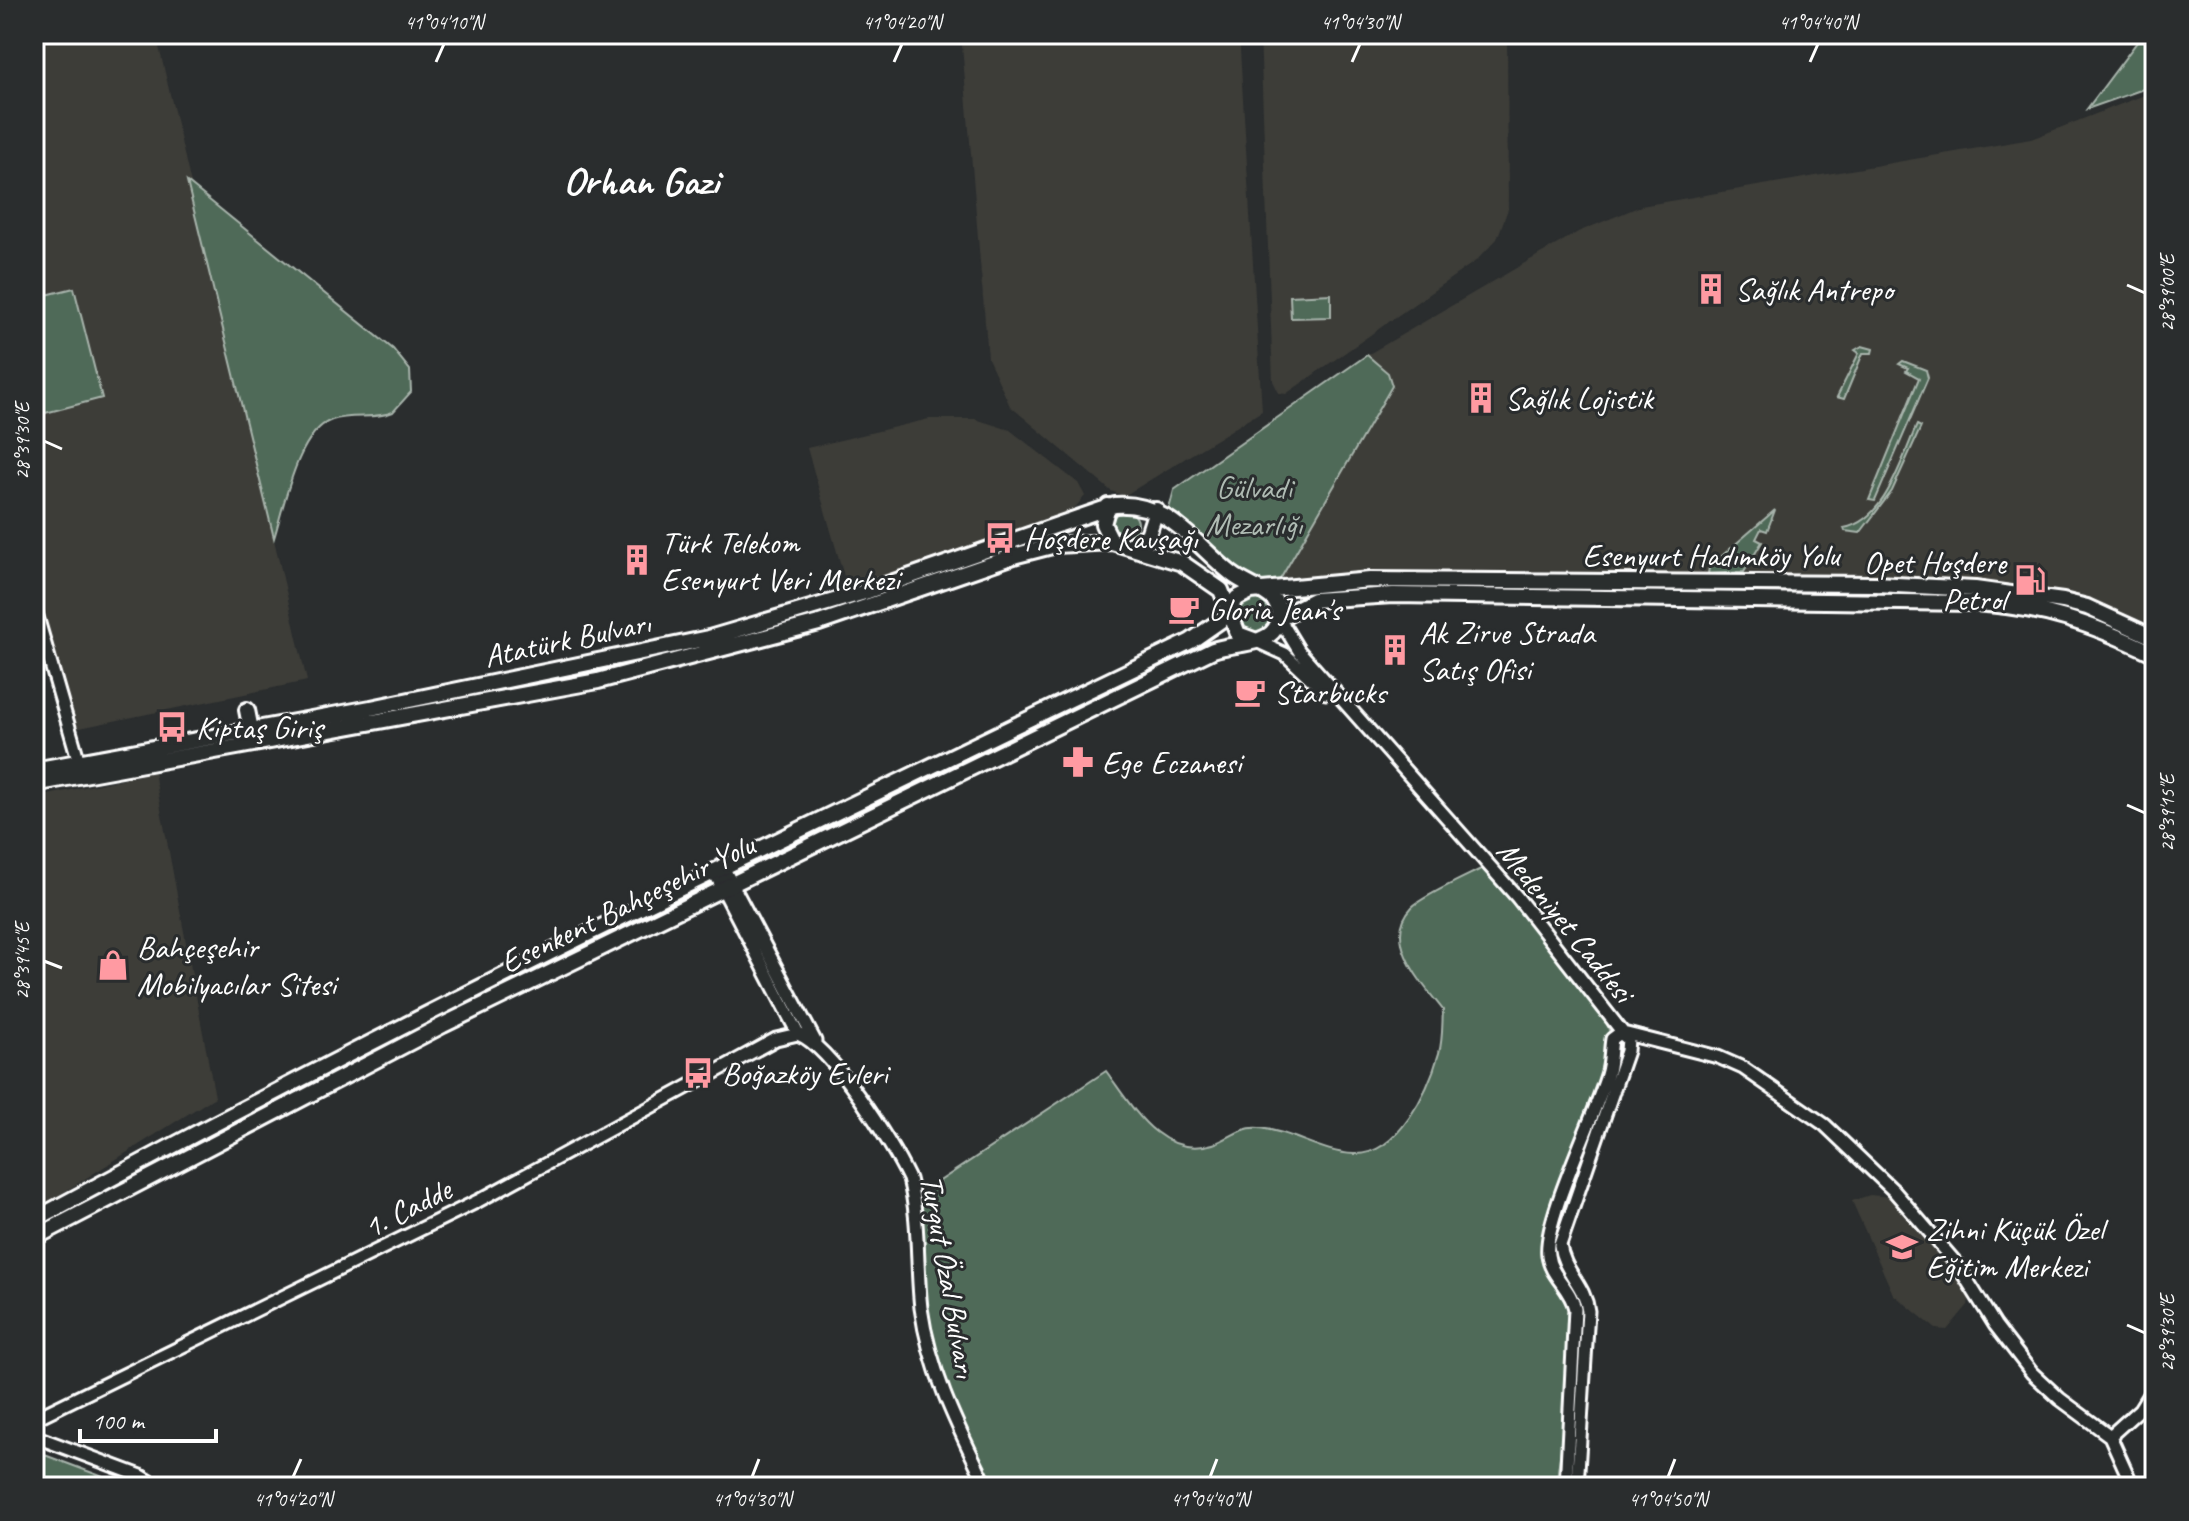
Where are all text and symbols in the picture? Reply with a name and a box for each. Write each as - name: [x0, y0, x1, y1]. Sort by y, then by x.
- text: 41°04'10"N: [405, 10, 486, 35]
- text: 41°04'20"N: [863, 10, 944, 35]
- text: 41°04'30"N: [1321, 10, 1402, 35]
- text: 41°04'40"N: [1779, 10, 1860, 35]
- district label: Orhan Gazi: [563, 156, 724, 206]
- text: 28°39'00"E: [2155, 252, 2180, 332]
- place label: Sağlık Antrepo: [1735, 269, 1896, 310]
- building icon: Sağlık Antrepo: [1694, 272, 1728, 306]
- place label: Sağlık Lojistik: [1505, 378, 1655, 419]
- building icon: Sağlık Lojistik: [1464, 381, 1498, 415]
- text: 28°39'30"E: [10, 400, 35, 480]
- park label: Gülvadi Mezarlığı: [1206, 467, 1304, 545]
- place label: Hoşdere Kavşağı: [1024, 518, 1199, 559]
- bus stop icon: Hoşdere Kavşağı: [983, 521, 1017, 555]
- place label: Türk Telekom Esenyurt Veri Merkezi: [661, 522, 904, 600]
- street label: Esenyurt Hadımköy Yolu: [1582, 535, 1842, 576]
- place label: Opet Hoşdere Petrol: [1864, 542, 2012, 620]
- building icon: Türk Telekom Esenyurt Veri Merkezi: [620, 543, 654, 577]
- fuel station icon: Opet Hoşdere Petrol: [2013, 563, 2047, 597]
- place label: Gloria Jean's: [1208, 589, 1344, 630]
- cafe icon: Gloria Jean's: [1167, 592, 1201, 626]
- street label: Atatürk Bulvarı: [480, 601, 656, 677]
- place label: Ak Zirve Strada Satış Ofisi: [1419, 612, 1597, 690]
- building icon: Ak Zirve Strada Satış Ofisi: [1378, 633, 1412, 667]
- place label: Starbucks: [1274, 672, 1389, 713]
- cafe icon: Starbucks: [1233, 675, 1267, 709]
- place label: Kiptaş Giriş: [196, 707, 326, 748]
- bus stop icon: Kiptaş Giriş: [155, 710, 189, 744]
- place label: Ege Eczanesi: [1102, 742, 1246, 783]
- pharmacy icon: Ege Eczanesi: [1061, 745, 1095, 779]
- text: 28°39'15"E: [2155, 772, 2180, 852]
- street label: Esenkent Bahçeşehir Yolu: [493, 823, 763, 983]
- street label: Medeniyet Caddesi: [1488, 832, 1646, 1014]
- text: 28°39'45"E: [10, 920, 35, 1000]
- place label: Bahçeşehir Mobilyacılar Sitesi: [137, 927, 340, 1005]
- shop icon: Bahçeşehir Mobilyacılar Sitesi: [96, 948, 130, 982]
- place label: Boğazköy Evleri: [722, 1053, 892, 1094]
- bus stop icon: Boğazköy Evleri: [681, 1056, 715, 1090]
- street label: 1. Cadde: [356, 1168, 460, 1248]
- street label: Turgut Özal Bulvarı: [911, 1172, 987, 1383]
- place label: Zihni Küçük Özel Eğitim Merkezi: [1926, 1209, 2109, 1287]
- school or university icon: Zihni Küçük Özel Eğitim Merkezi: [1885, 1230, 1919, 1264]
- text: 28°39'30"E: [2155, 1292, 2180, 1372]
- scale bar: [80, 1393, 216, 1443]
- text: 100 m: [92, 1406, 146, 1436]
- text: 41°04'20"N: [254, 1487, 335, 1512]
- text: 41°04'30"N: [713, 1487, 794, 1512]
- text: 41°04'40"N: [1171, 1487, 1252, 1512]
- text: 41°04'50"N: [1629, 1487, 1710, 1512]

